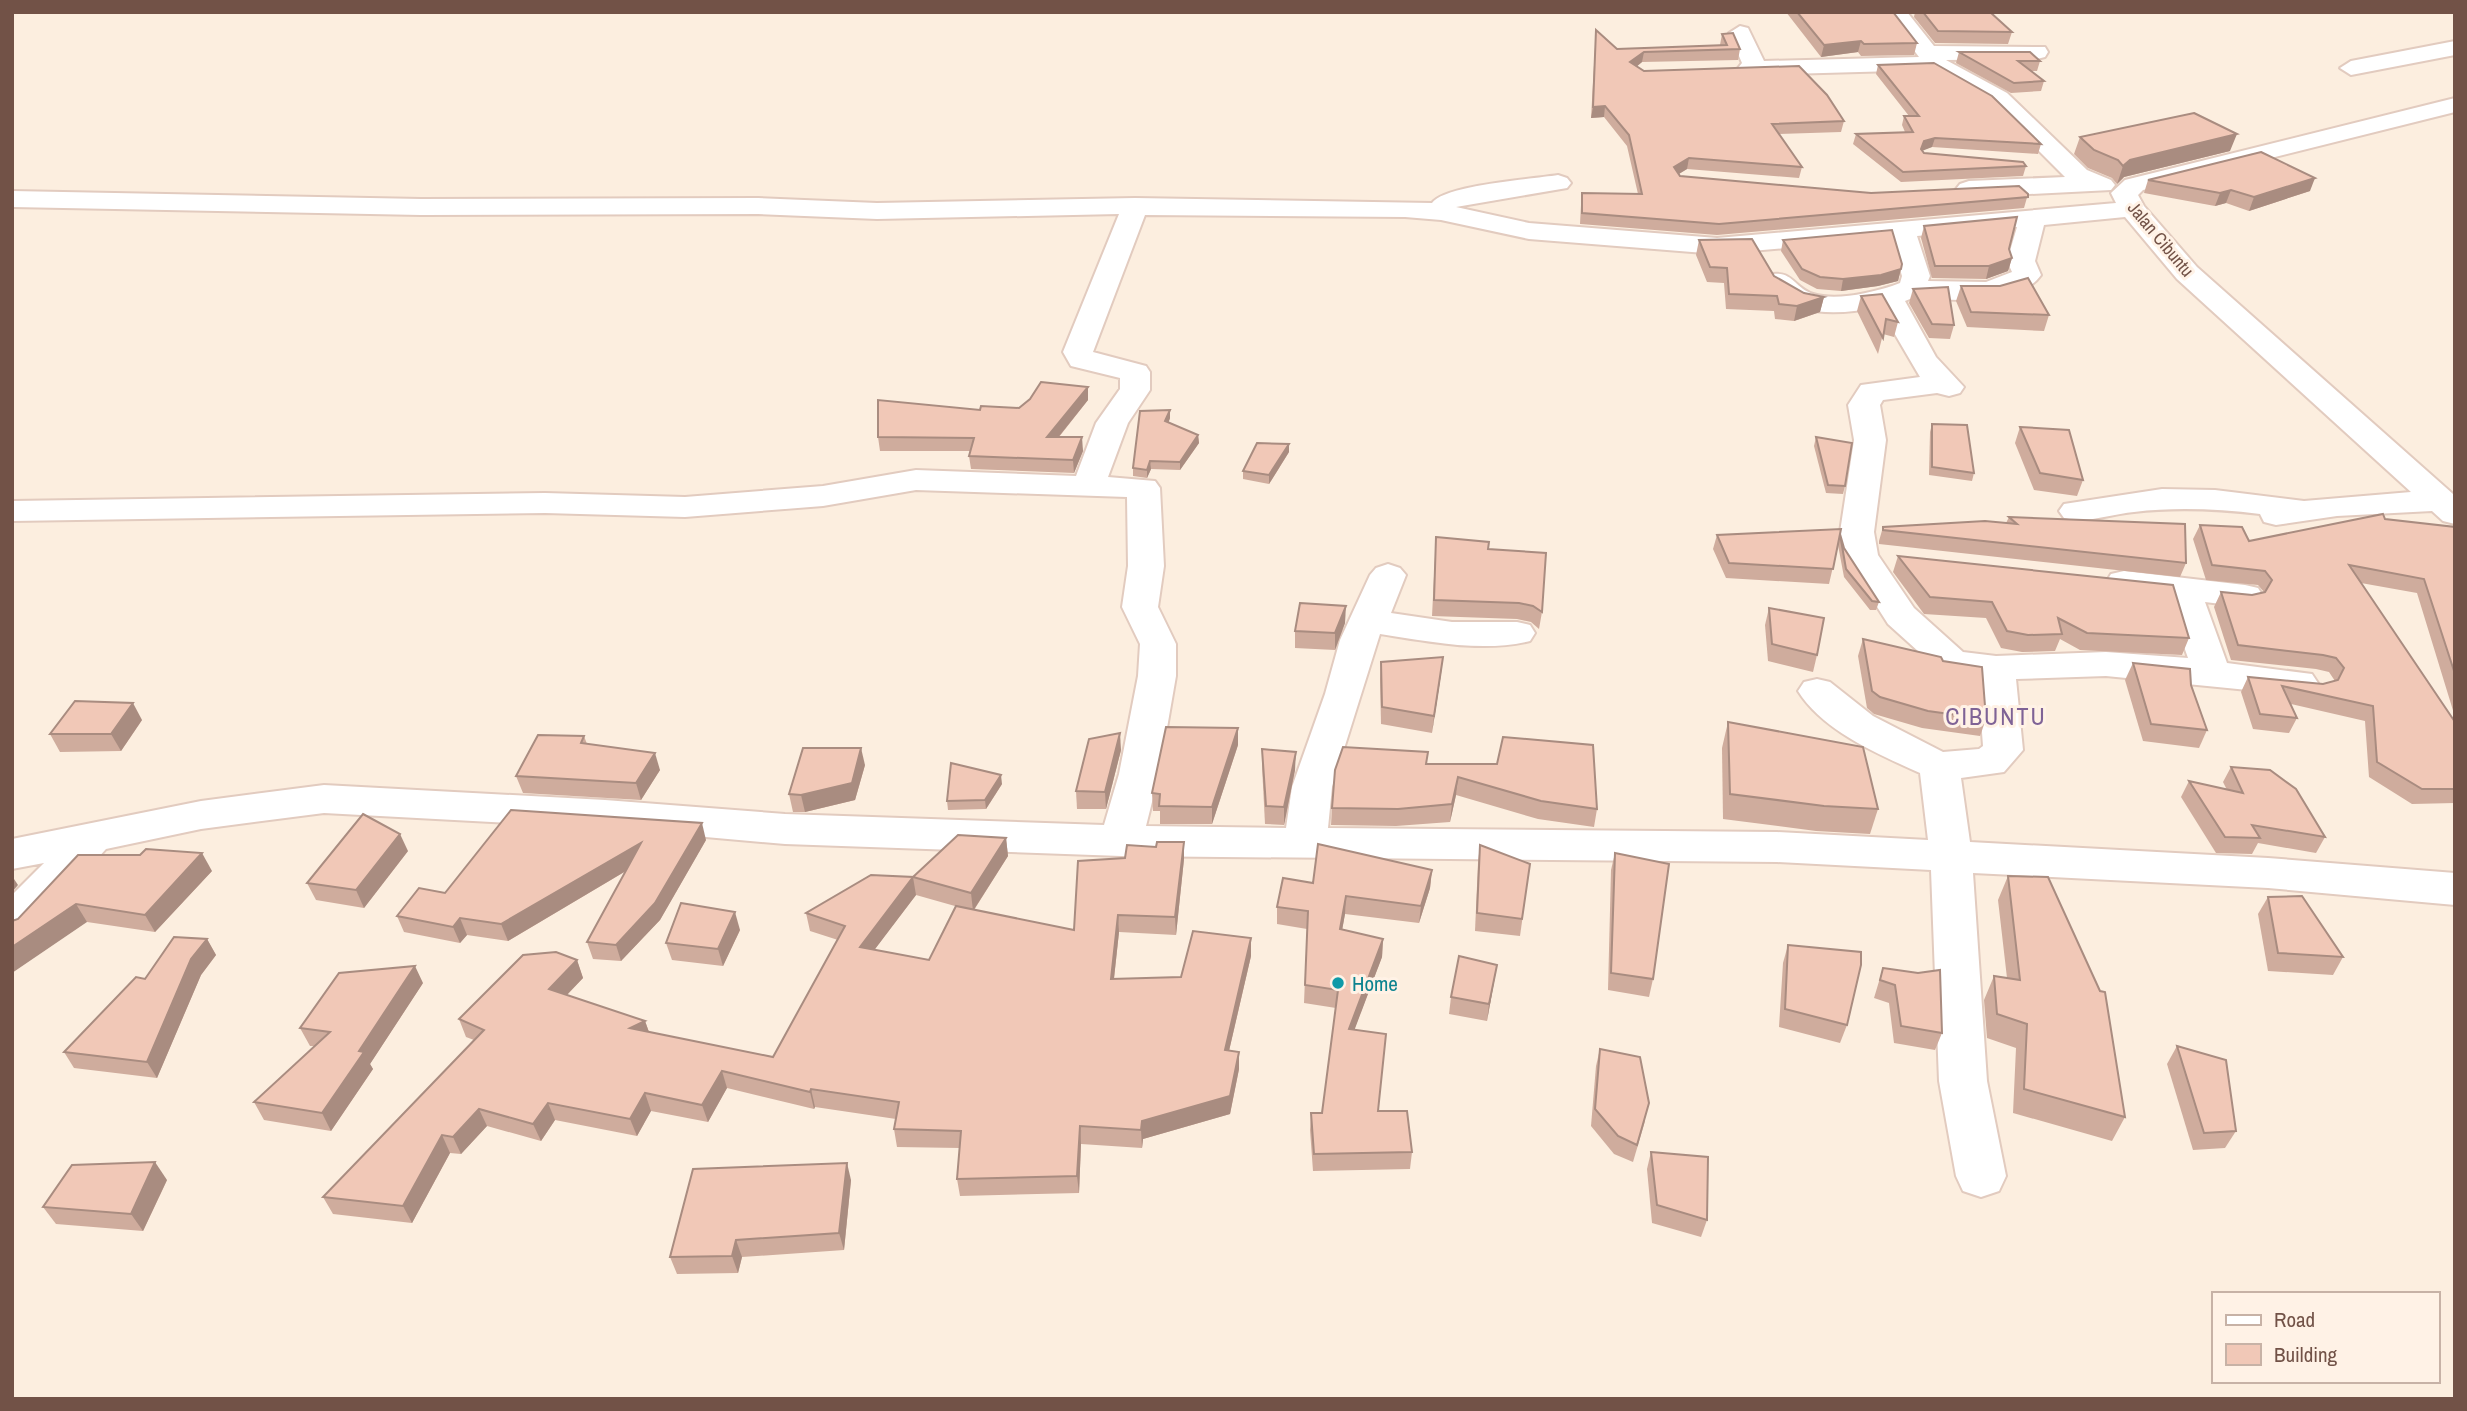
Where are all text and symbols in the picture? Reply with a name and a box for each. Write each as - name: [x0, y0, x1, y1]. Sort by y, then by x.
- street label: Jalan Cibuntu: [2122, 196, 2200, 282]
- district label: CIBUNTU: [1945, 700, 2047, 732]
- place label: Home: [1352, 969, 1398, 998]
- marker: Home: [1330, 975, 1346, 991]
- legend: [2212, 1292, 2439, 1383]
- text: Road: [2274, 1305, 2315, 1334]
- text: Building: [2274, 1340, 2338, 1369]

